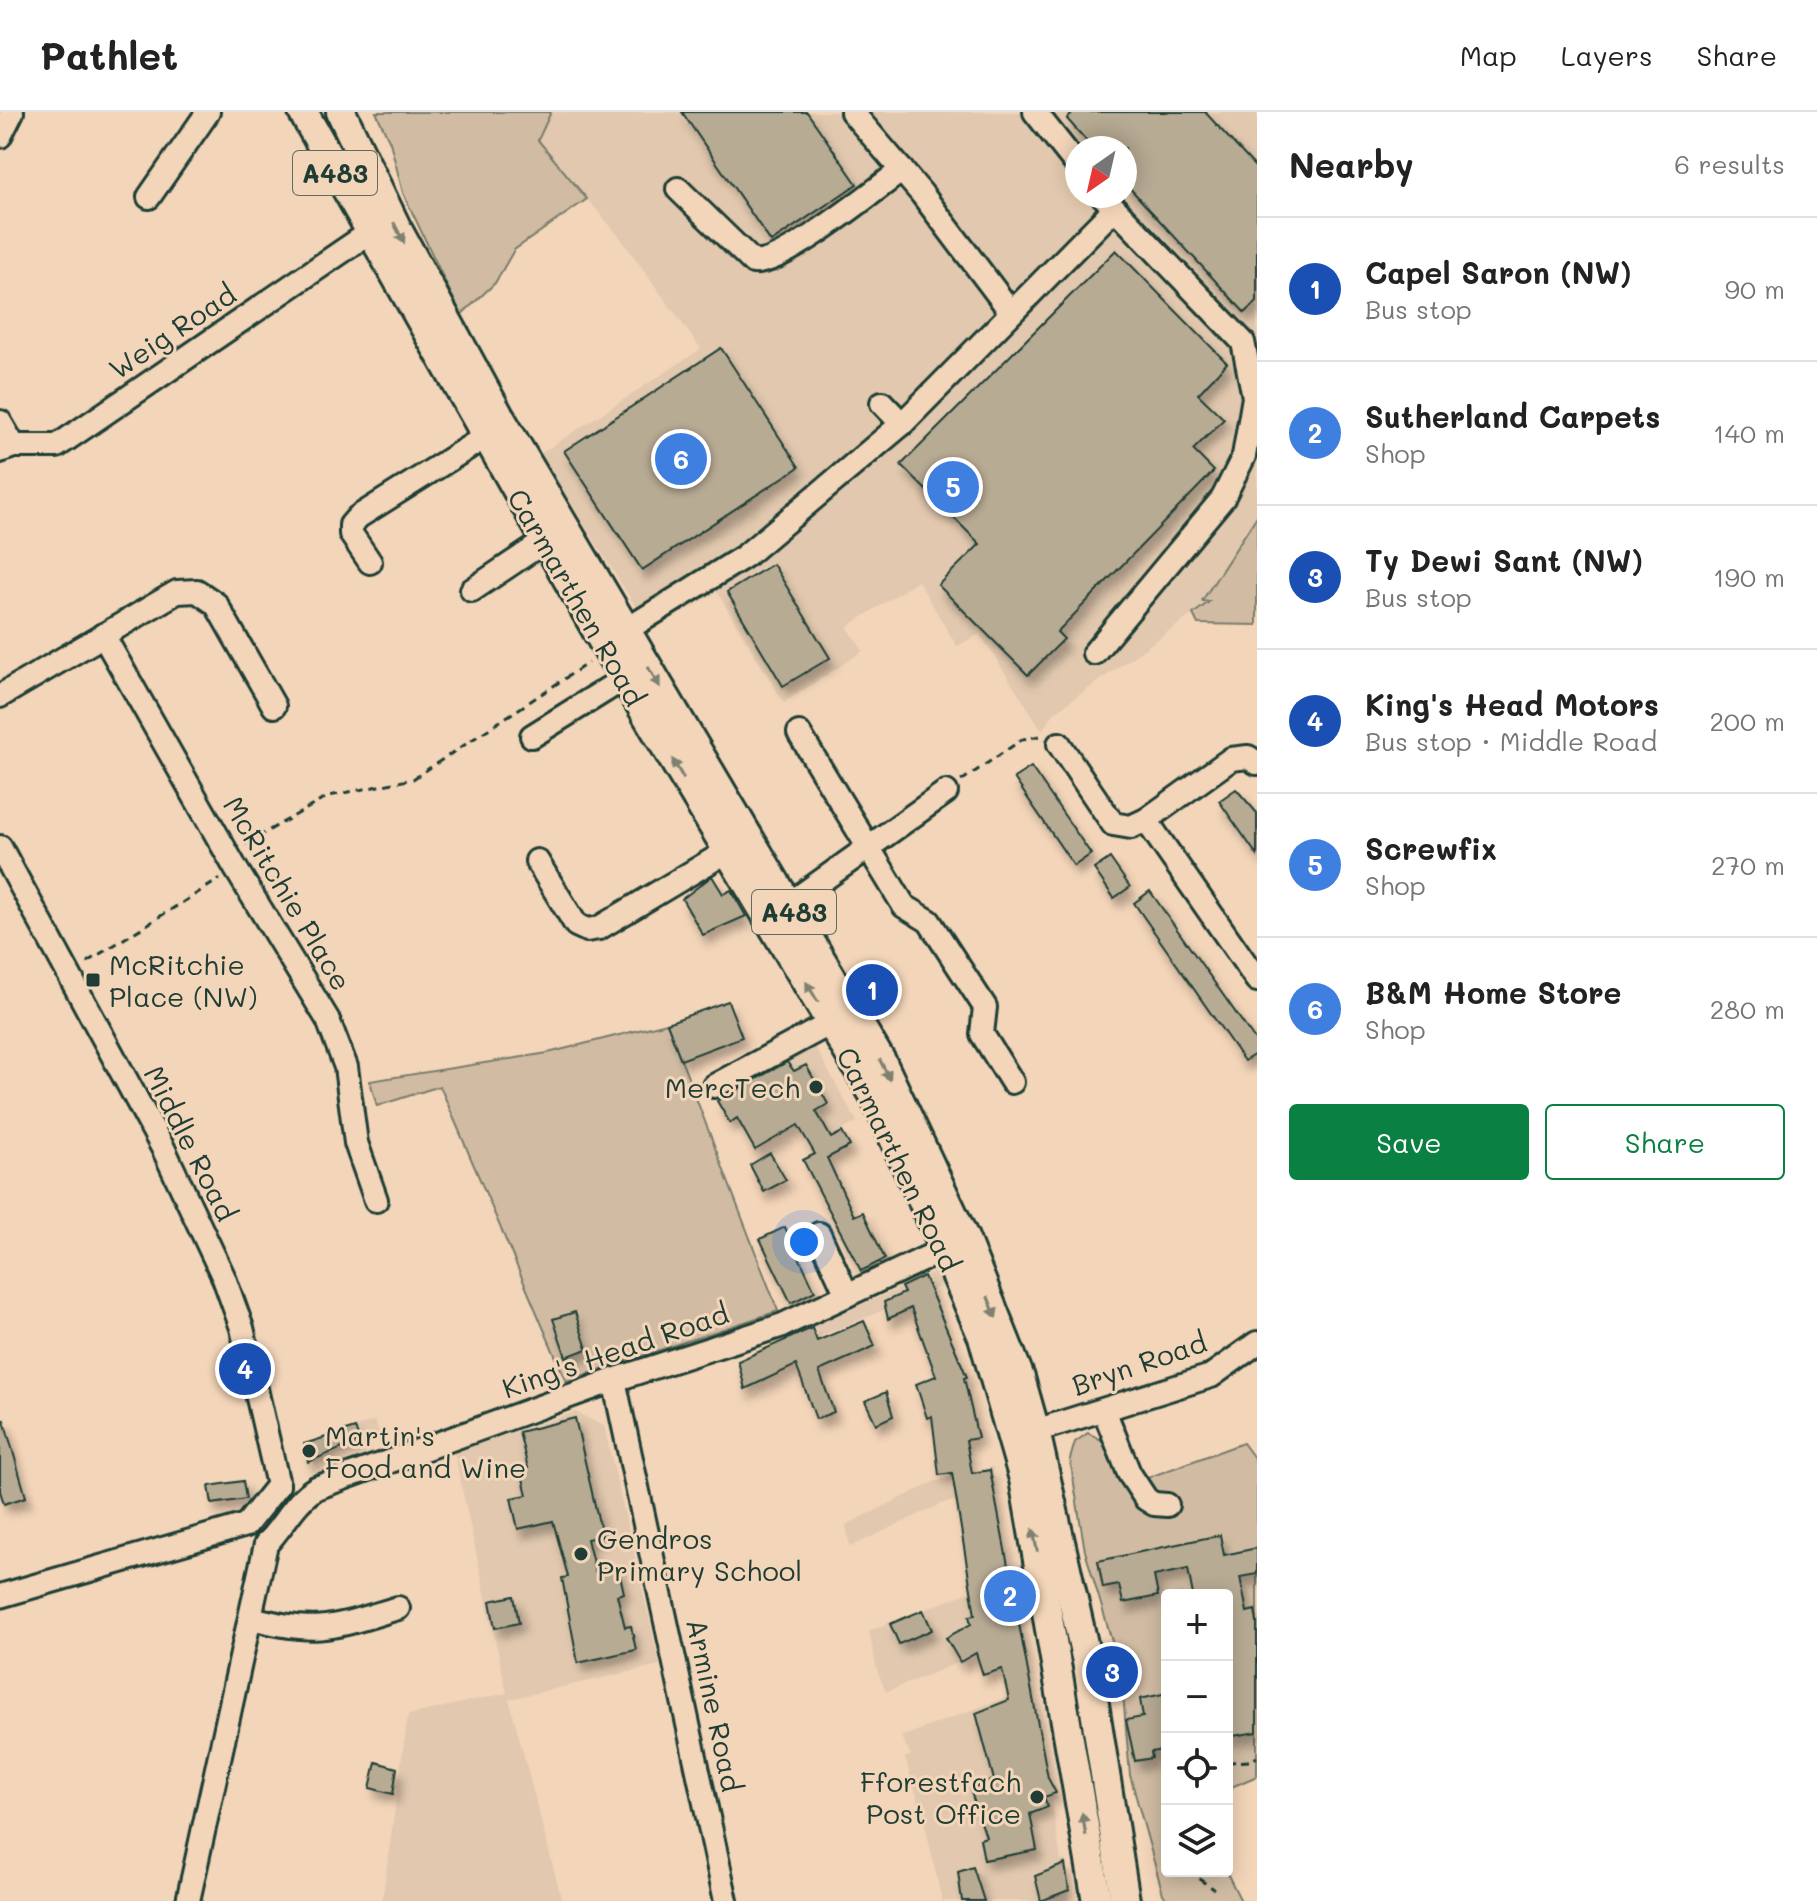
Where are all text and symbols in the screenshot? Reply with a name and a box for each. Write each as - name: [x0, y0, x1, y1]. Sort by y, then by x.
- text: Pathlet: [40, 30, 178, 80]
- text: Map: [1460, 37, 1517, 73]
- text: Layers: [1561, 37, 1653, 73]
- text: Share: [1697, 37, 1777, 73]
- north arrow: [1065, 136, 1137, 208]
- text: Nearby: [1289, 142, 1414, 187]
- text: 6 results: [1674, 147, 1785, 181]
- road number: A483: [293, 151, 377, 195]
- one-way arrow: [393, 221, 406, 244]
- text: Capel Saron (NW): [1365, 252, 1631, 292]
- text: 1: [1309, 272, 1321, 306]
- text: 90 m: [1725, 272, 1785, 306]
- street label: Weig Road: [102, 275, 242, 387]
- text: Bus stop: [1365, 292, 1472, 326]
- text: Sutherland Carpets: [1365, 396, 1660, 436]
- text: 2: [1308, 416, 1322, 450]
- text: 140 m: [1713, 416, 1785, 450]
- pin: 6: [655, 429, 707, 489]
- text: Shop: [1365, 436, 1426, 470]
- pin: 5: [927, 457, 979, 517]
- street label: Carmarthen Road: [500, 482, 654, 712]
- text: Ty Dewi Sant (NW): [1365, 540, 1643, 580]
- text: 3: [1307, 560, 1323, 594]
- text: 190 m: [1713, 560, 1785, 594]
- text: Bus stop: [1365, 580, 1472, 614]
- one-way arrow: [647, 666, 661, 688]
- text: King's Head Motors: [1365, 684, 1659, 724]
- text: 4: [1307, 704, 1323, 738]
- text: 200 m: [1709, 704, 1785, 738]
- text: Bus stop · Middle Road: [1365, 724, 1657, 758]
- one-way arrow: [671, 758, 685, 780]
- street label: McRitchie Place: [216, 789, 360, 997]
- text: Screwfix: [1365, 828, 1497, 868]
- text: 5: [1307, 848, 1323, 882]
- text: 270 m: [1711, 848, 1785, 882]
- text: Shop: [1365, 868, 1426, 902]
- road number: A483: [752, 890, 836, 934]
- place label: McRitchie Place (NW): [109, 946, 258, 1014]
- pin: 1: [846, 960, 898, 1020]
- marker: McRitchie Place (NW): [84, 971, 102, 989]
- text: B&M Home Store: [1365, 972, 1621, 1012]
- one-way arrow: [805, 981, 819, 1003]
- text: 6: [1307, 992, 1323, 1026]
- text: 280 m: [1710, 992, 1785, 1026]
- text: Shop: [1365, 1012, 1426, 1046]
- street label: Carmarthen Road: [829, 1041, 969, 1277]
- one-way arrow: [879, 1058, 892, 1081]
- street label: Middle Road: [136, 1059, 246, 1227]
- place label: MercTech: [665, 1069, 800, 1105]
- marker: MercTech: [807, 1078, 825, 1096]
- button: Save: [1289, 1104, 1529, 1180]
- button: Share: [1545, 1104, 1785, 1180]
- your location: [784, 1222, 824, 1262]
- street label: King's Head Road: [497, 1294, 733, 1406]
- one-way arrow: [986, 1295, 999, 1319]
- street label: Bryn Road: [1067, 1323, 1211, 1403]
- pin: 4: [219, 1339, 271, 1399]
- place label: Martin's Food and Wine: [325, 1417, 526, 1485]
- marker: Martin's Food and Wine: [300, 1442, 318, 1460]
- place label: Gendros Primary School: [597, 1520, 802, 1588]
- one-way arrow: [1029, 1527, 1041, 1552]
- marker: Gendros Primary School: [572, 1545, 590, 1563]
- pin: 2: [984, 1566, 1036, 1626]
- map controls: [1161, 1589, 1233, 1877]
- button: +: [1161, 1589, 1233, 1661]
- street label: Armine Road: [679, 1615, 751, 1795]
- pin: 3: [1086, 1642, 1138, 1702]
- button: −: [1161, 1661, 1233, 1733]
- button: locate: [1161, 1733, 1233, 1805]
- place label: Fforestfach Post Office: [860, 1763, 1021, 1831]
- marker: Fforestfach Post Office: [1028, 1788, 1046, 1806]
- button: layers: [1161, 1805, 1233, 1877]
- one-way arrow: [1077, 1811, 1090, 1836]

